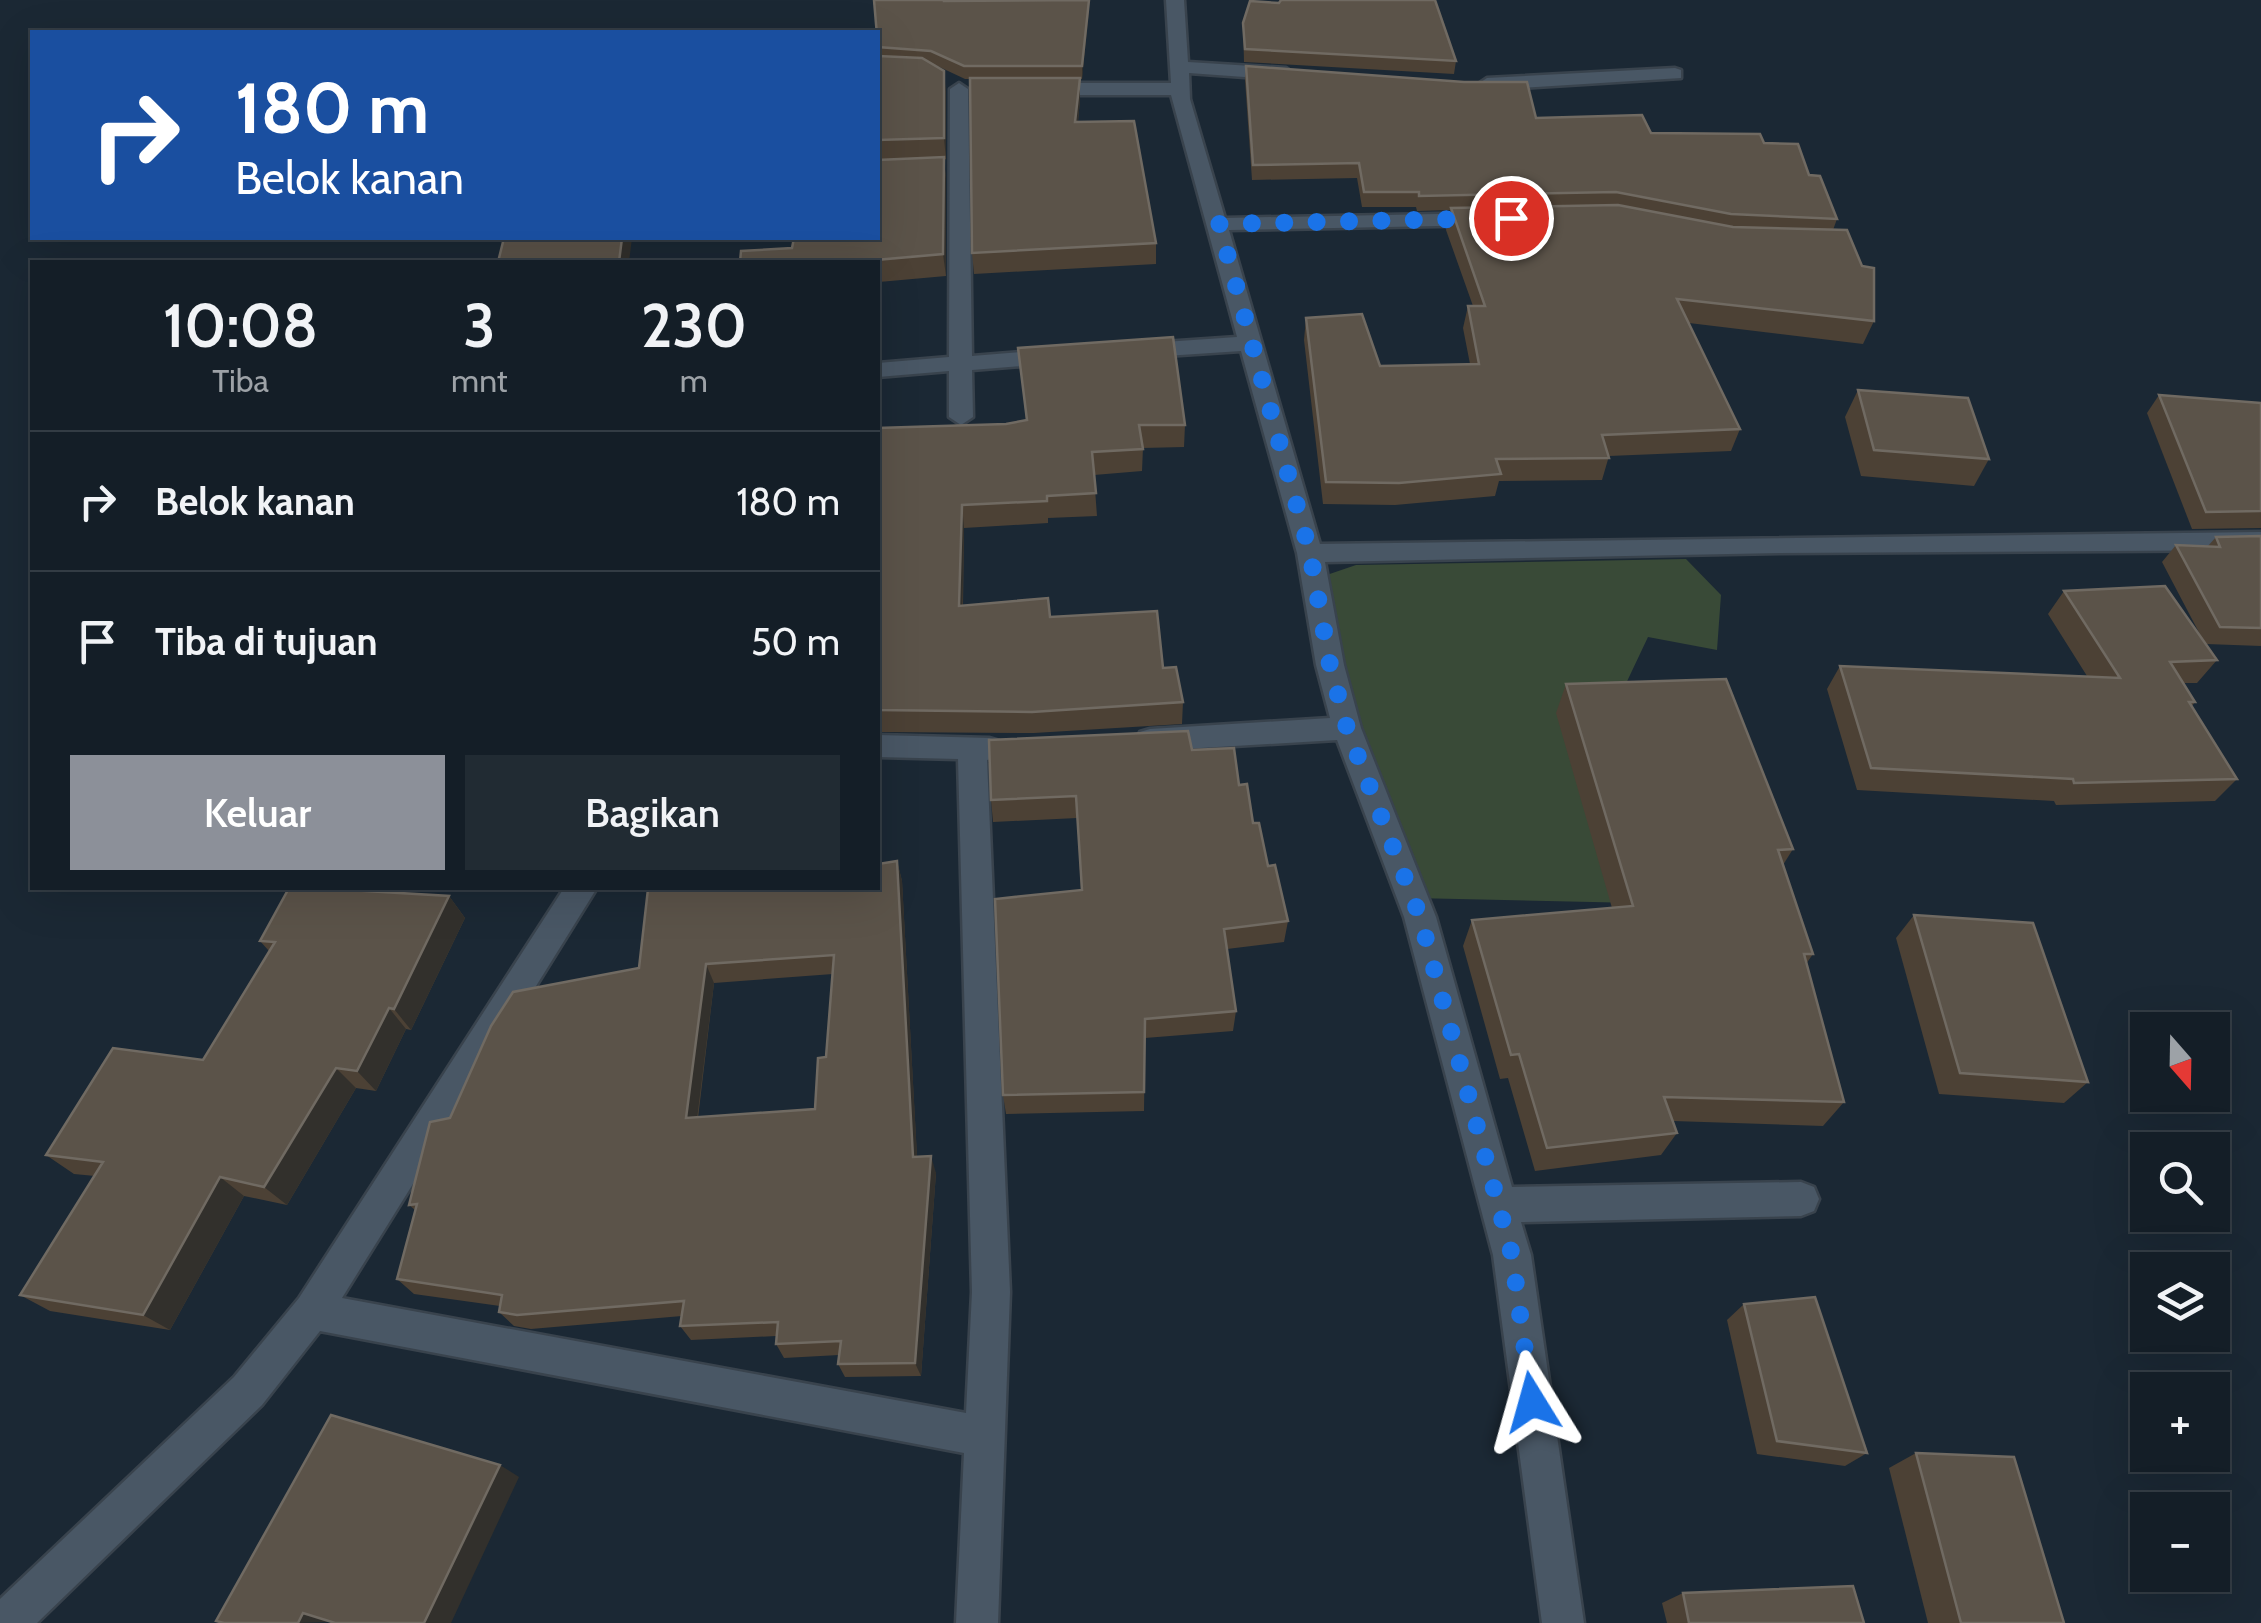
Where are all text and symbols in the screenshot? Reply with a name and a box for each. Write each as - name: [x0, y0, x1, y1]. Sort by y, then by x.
- text: 180 m: [235, 65, 429, 151]
- icon: right: [70, 70, 200, 200]
- text: Belok kanan: [235, 151, 464, 205]
- pin: [1469, 176, 1554, 261]
- icon: arrive: [1484, 191, 1539, 246]
- text: 10:08: [163, 289, 318, 362]
- text: 3: [463, 289, 496, 362]
- text: 230: [641, 289, 747, 362]
- text: Tiba: [212, 361, 269, 400]
- text: mnt: [451, 361, 508, 400]
- text: m: [680, 361, 708, 400]
- icon: right: [70, 474, 125, 529]
- text: Belok kanan: [155, 478, 355, 525]
- text: 180 m: [736, 478, 840, 525]
- icon: arrive: [70, 614, 125, 669]
- text: Tiba di tujuan: [155, 618, 377, 665]
- text: 50 m: [751, 618, 840, 665]
- button: Keluar: [70, 755, 445, 870]
- button: Bagikan: [465, 755, 840, 870]
- north arrow: [2130, 1012, 2230, 1112]
- map controls: [2130, 1012, 2230, 1592]
- button: search: [2130, 1132, 2230, 1232]
- button: layers: [2130, 1252, 2230, 1352]
- position arrow: [1480, 1350, 1584, 1454]
- button: +: [2130, 1372, 2230, 1472]
- button: −: [2130, 1492, 2230, 1592]

